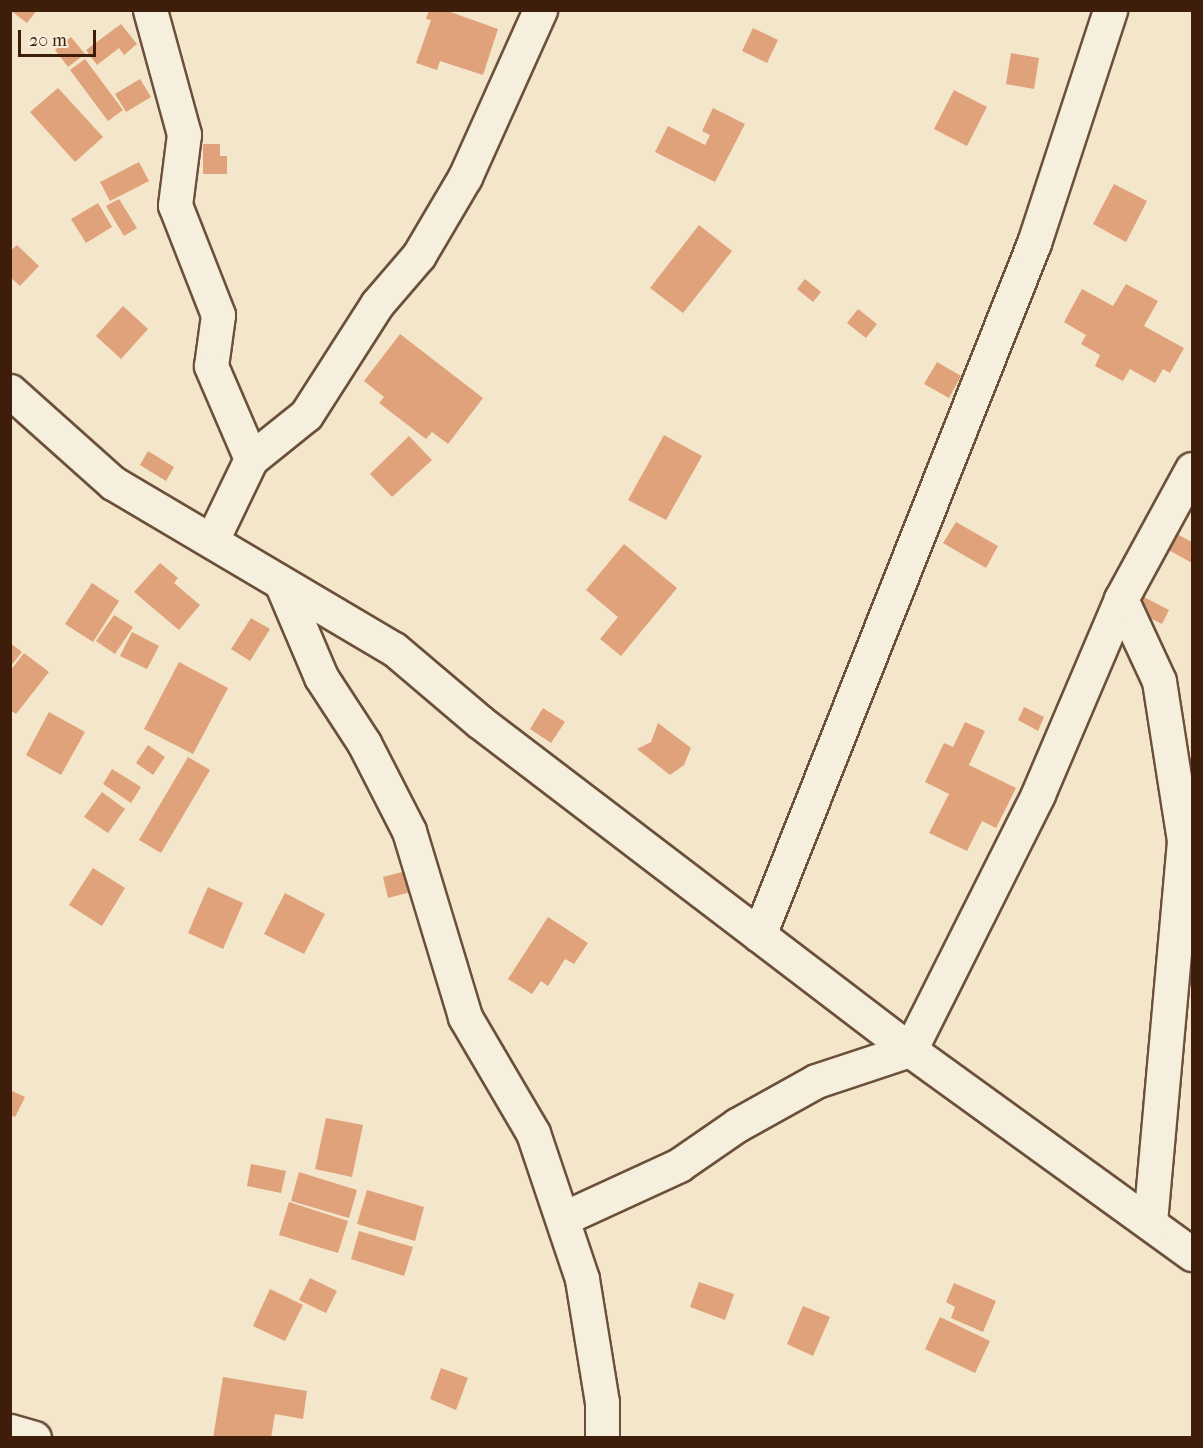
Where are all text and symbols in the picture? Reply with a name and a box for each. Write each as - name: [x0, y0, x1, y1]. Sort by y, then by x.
- scale bar: [21, 18, 99, 56]
- text: 20 m: [29, 30, 67, 51]

